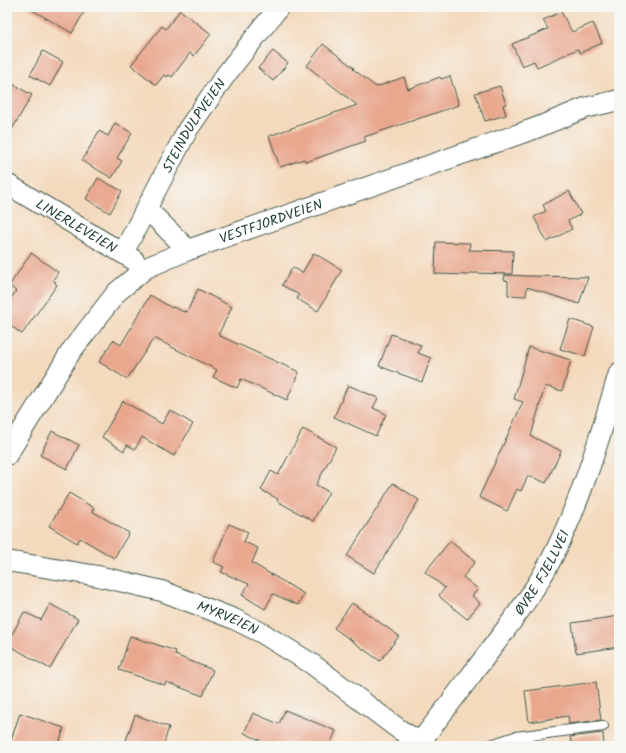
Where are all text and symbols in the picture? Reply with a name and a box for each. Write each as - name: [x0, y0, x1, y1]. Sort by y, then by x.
- street label: STEINDULPVEIEN: [157, 74, 232, 177]
- street label: VESTFJORDVEIEN: [217, 193, 326, 250]
- street label: LINERLEVEIEN: [31, 194, 121, 260]
- street label: ØVRE FJELLVEI: [509, 527, 576, 620]
- street label: MYRVEIEN: [194, 596, 262, 642]

